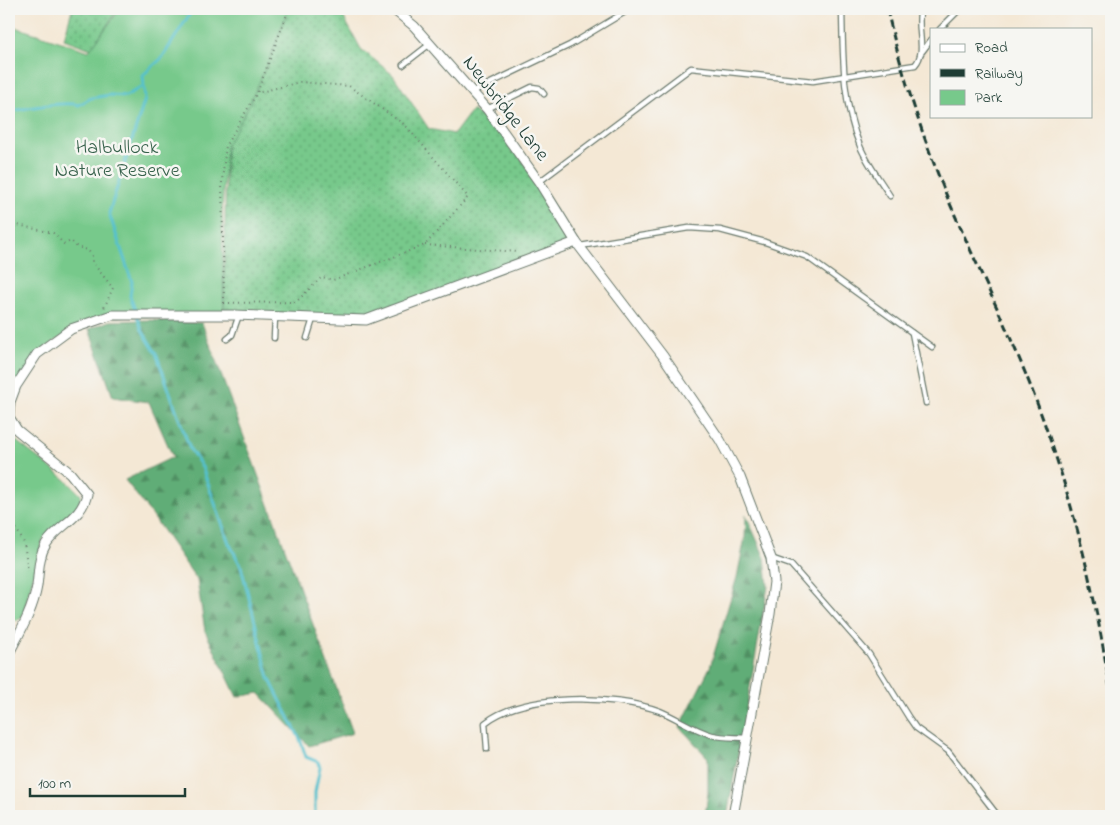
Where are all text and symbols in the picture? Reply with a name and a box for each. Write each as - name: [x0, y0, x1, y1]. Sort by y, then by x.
- legend: [930, 28, 1092, 118]
- text: Road: [975, 37, 1008, 59]
- street label: Newbridge Lane: [454, 50, 555, 169]
- text: Railway: [975, 63, 1023, 86]
- text: Park: [975, 87, 1003, 109]
- park label: Halbullock Nature Reserve: [54, 134, 180, 186]
- scale bar: [30, 765, 185, 797]
- text: 100 m: [38, 773, 71, 795]

